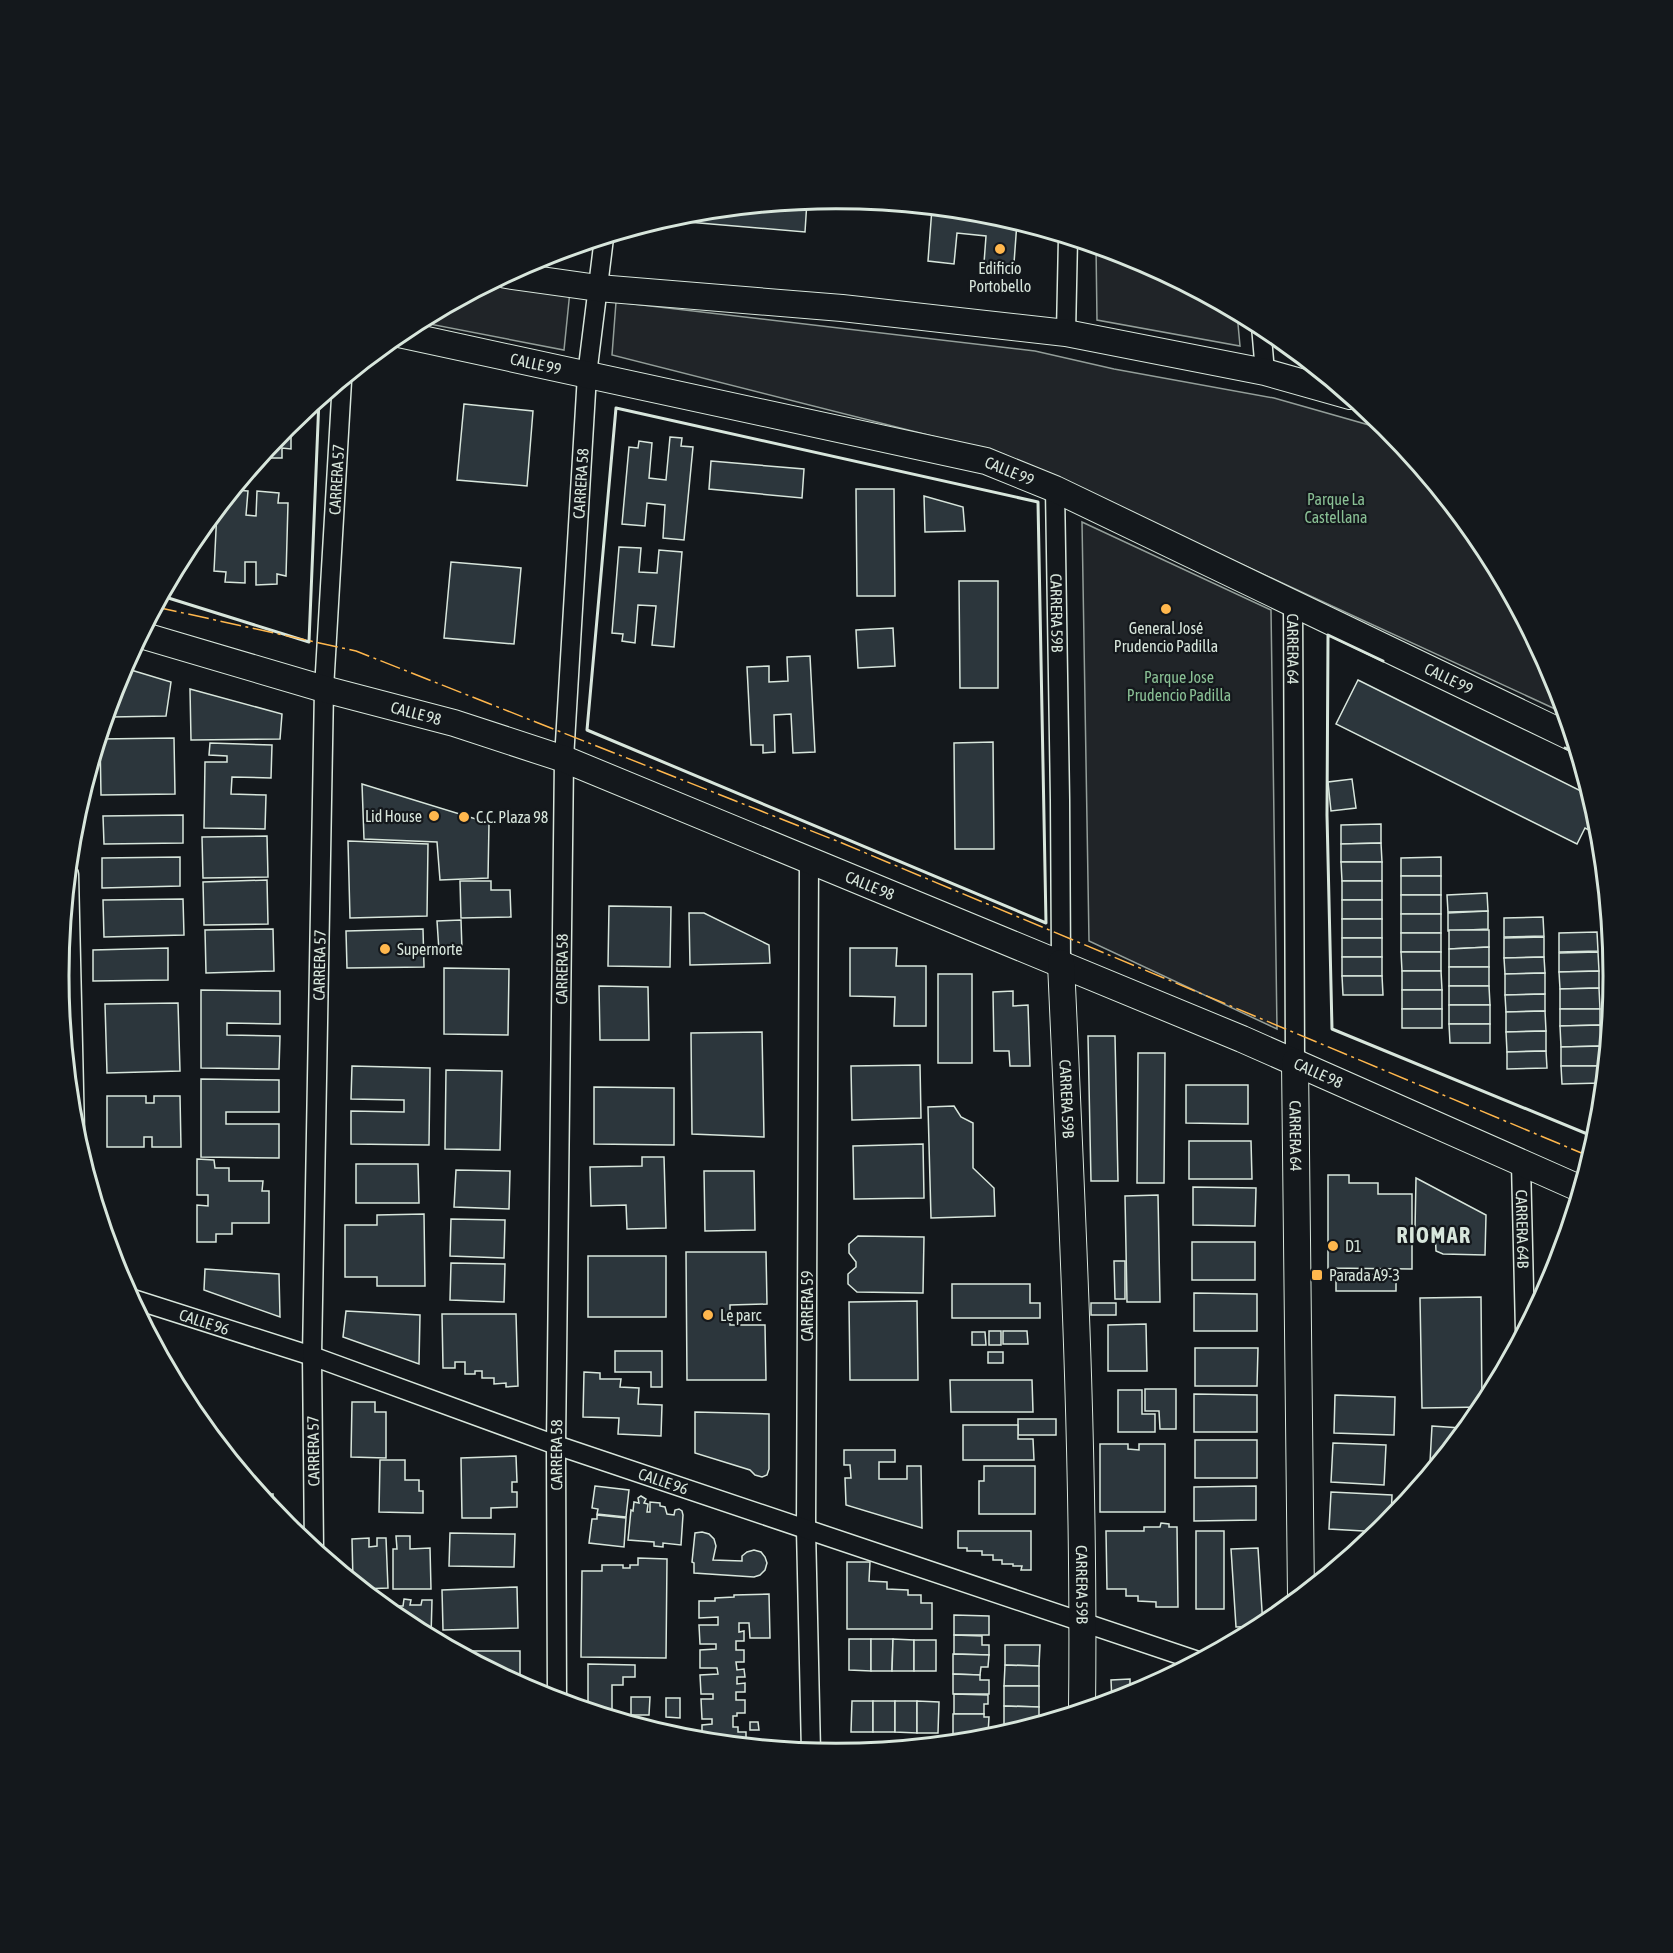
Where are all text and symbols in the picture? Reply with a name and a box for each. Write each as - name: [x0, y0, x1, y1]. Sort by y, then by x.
- marker: Edificio Portobello: [993, 242, 1007, 256]
- place label: Edificio Portobello: [969, 259, 1031, 295]
- street label: CALLE 99: [509, 349, 563, 378]
- street label: CARRERA 57: [325, 443, 347, 515]
- street label: CARRERA 58: [569, 448, 592, 520]
- street label: CALLE 99: [982, 453, 1037, 489]
- park label: Parque La Castellana: [1304, 490, 1368, 526]
- street label: CARRERA 59B: [1047, 574, 1067, 653]
- marker: General José Prudencio Padilla: [1159, 602, 1173, 616]
- street label: CARRERA 64: [1284, 613, 1302, 685]
- place label: General José Prudencio Padilla: [1114, 619, 1218, 655]
- street label: CALLE 99: [1422, 659, 1476, 698]
- park label: Parque Jose Prudencio Padilla: [1127, 668, 1231, 704]
- street label: CALLE 98: [389, 698, 443, 728]
- place label: Lid House: [365, 807, 422, 825]
- place label: C.C. Plaza 98: [476, 808, 548, 826]
- marker: Lid House: [427, 809, 441, 823]
- marker: C.C. Plaza 98: [457, 810, 471, 824]
- street label: CALLE 98: [843, 867, 897, 904]
- street label: CARRERA 57: [309, 929, 329, 1001]
- street label: CARRERA 58: [552, 933, 571, 1005]
- place label: Supernorte: [397, 940, 463, 959]
- marker: Supernorte: [378, 942, 392, 956]
- street label: CALLE 98: [1291, 1054, 1346, 1091]
- street label: CARRERA 59B: [1056, 1059, 1078, 1139]
- street label: CARRERA 64: [1286, 1100, 1305, 1172]
- street label: CARRERA 64B: [1513, 1189, 1533, 1269]
- district label: RIOMAR: [1397, 1222, 1471, 1248]
- place label: D1: [1345, 1237, 1361, 1255]
- marker: D1: [1326, 1239, 1340, 1253]
- place label: Parada A9-3: [1329, 1266, 1400, 1284]
- marker: Parada A9-3: [1310, 1268, 1324, 1282]
- street label: CARRERA 59: [798, 1271, 816, 1341]
- street label: CALLE 96: [177, 1305, 232, 1338]
- place label: Le parc: [720, 1306, 761, 1325]
- marker: Le parc: [701, 1308, 715, 1322]
- street label: CARRERA 57: [303, 1415, 323, 1487]
- street label: CARRERA 58: [547, 1419, 565, 1491]
- street label: CALLE 96: [636, 1464, 691, 1498]
- street label: CARRERA 59B: [1073, 1545, 1091, 1624]

